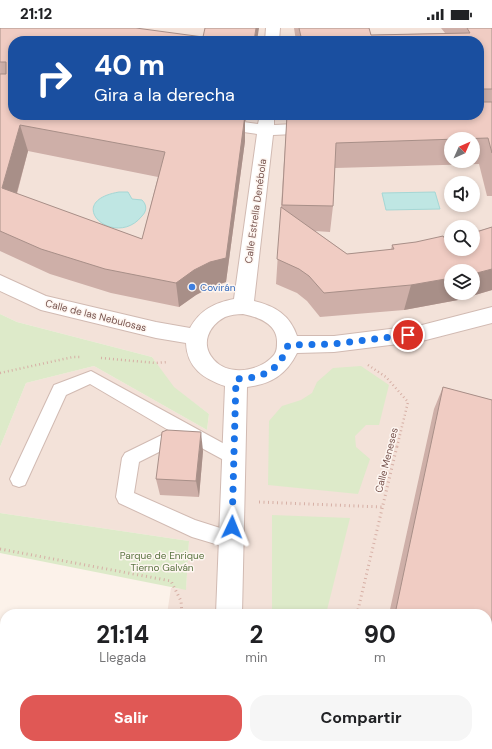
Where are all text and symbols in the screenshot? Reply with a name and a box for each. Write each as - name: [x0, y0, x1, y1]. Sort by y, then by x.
- text: 21:12: [20, 4, 52, 24]
- text: 40 m: [94, 47, 165, 84]
- icon: right: [28, 52, 80, 104]
- text: Gira a la derecha: [94, 83, 235, 107]
- north arrow: [444, 132, 480, 168]
- map controls: [444, 132, 480, 300]
- street label: Calle Estrella Denébola: [242, 158, 269, 264]
- button: sound: [444, 176, 480, 212]
- button: search: [444, 220, 480, 256]
- button: layers: [444, 264, 480, 300]
- place label: Covirán: [200, 281, 236, 294]
- marker: Covirán: [187, 282, 197, 292]
- street label: Calle de las Nebulosas: [44, 297, 148, 334]
- pin: [391, 318, 425, 352]
- icon: arrive: [397, 324, 419, 346]
- street label: Calle Meneses: [372, 426, 401, 494]
- position arrow: [211, 506, 253, 548]
- park label: Parque de Enrique Tierno Galván: [120, 549, 205, 574]
- text: 21:14: [96, 619, 149, 650]
- text: 2: [250, 619, 263, 650]
- text: 90: [364, 619, 396, 650]
- text: Llegada: [99, 649, 146, 666]
- text: min: [245, 649, 268, 666]
- text: m: [374, 649, 386, 666]
- button: Salir: [20, 695, 242, 741]
- button: Compartir: [250, 695, 472, 741]

